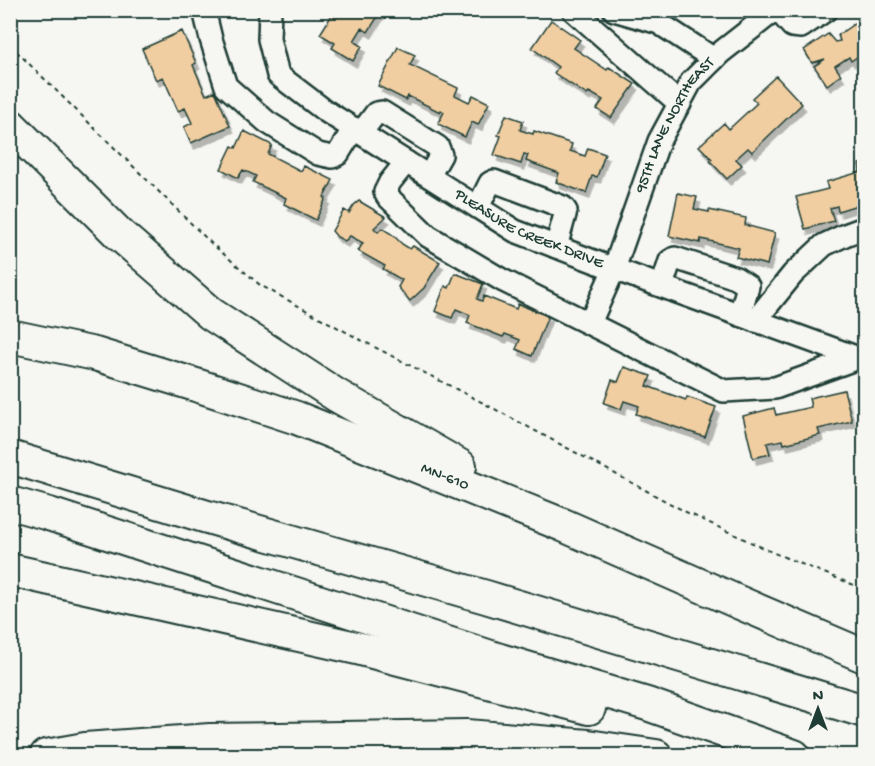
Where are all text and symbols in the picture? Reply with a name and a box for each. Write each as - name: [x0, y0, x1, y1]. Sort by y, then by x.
- street label: 95TH LANE NORTHEAST: [632, 53, 720, 197]
- street label: PLEASURE CREEK DRIVE: [450, 185, 607, 274]
- street label: MN-610: [418, 459, 472, 496]
- north arrow: [788, 679, 848, 739]
- text: N: [813, 688, 824, 707]

